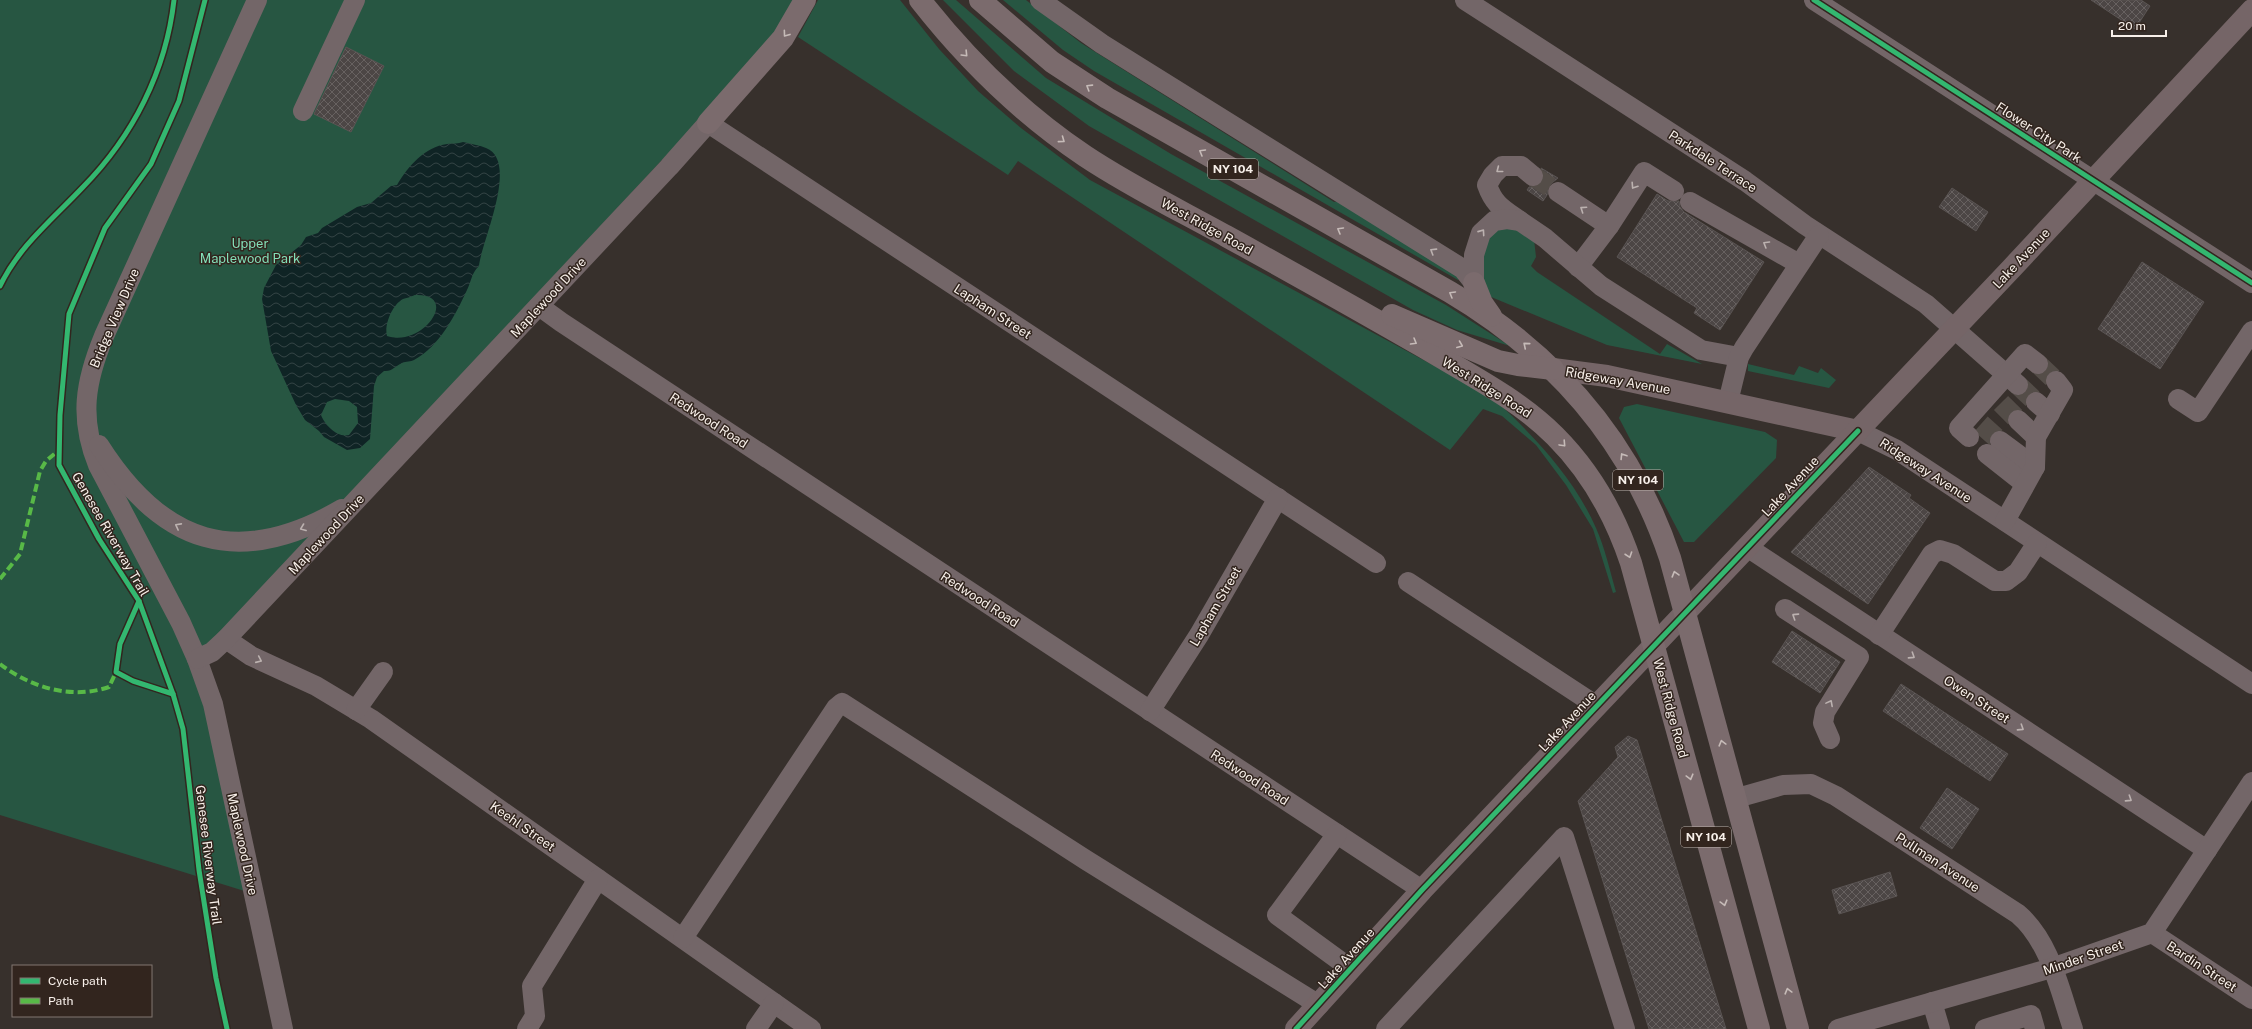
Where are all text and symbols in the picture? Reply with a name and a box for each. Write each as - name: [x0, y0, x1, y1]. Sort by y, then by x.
- scale bar: [2112, 12, 2166, 38]
- text: 20 m: [2118, 19, 2146, 33]
- one-way arrow: [784, 29, 791, 36]
- one-way arrow: [960, 49, 968, 57]
- one-way arrow: [1087, 84, 1094, 91]
- street label: Flower City Park: [1993, 99, 2084, 166]
- street label: Parkdale Terrace: [1666, 127, 1760, 196]
- one-way arrow: [1058, 135, 1065, 143]
- one-way arrow: [1199, 149, 1206, 156]
- road number: NY 104: [1208, 159, 1258, 179]
- one-way arrow: [1496, 165, 1503, 172]
- one-way arrow: [1632, 182, 1639, 189]
- street label: West Ridge Road: [1158, 195, 1255, 258]
- one-way arrow: [1580, 206, 1587, 214]
- street label: Lake Avenue: [1990, 225, 2053, 291]
- one-way arrow: [1336, 227, 1344, 234]
- one-way arrow: [1477, 229, 1485, 236]
- park label: Upper Maplewood Park: [200, 236, 300, 266]
- one-way arrow: [1763, 241, 1770, 248]
- one-way arrow: [1430, 248, 1437, 255]
- street label: Maplewood Drive: [507, 254, 589, 340]
- street label: Bridge View Drive: [87, 266, 142, 370]
- street label: Lapham Street: [951, 281, 1034, 342]
- one-way arrow: [1449, 291, 1457, 298]
- one-way arrow: [1410, 338, 1417, 345]
- one-way arrow: [1456, 341, 1463, 349]
- one-way arrow: [1523, 342, 1530, 349]
- street label: West Ridge Road: [1439, 354, 1534, 421]
- street label: Ridgeway Avenue: [1564, 364, 1672, 397]
- street label: Redwood Road: [667, 390, 751, 451]
- street label: Ridgeway Avenue: [1877, 435, 1974, 506]
- one-way arrow: [1558, 439, 1565, 447]
- one-way arrow: [1620, 453, 1628, 460]
- street label: Lake Avenue: [1759, 453, 1822, 519]
- street label: Genesee Riverway Trail: [69, 470, 152, 599]
- road number: NY 104: [1613, 470, 1663, 490]
- street label: Maplewood Drive: [285, 491, 367, 577]
- one-way arrow: [300, 523, 307, 531]
- one-way arrow: [174, 524, 182, 531]
- one-way arrow: [1624, 551, 1632, 558]
- street label: Lapham Street: [1187, 564, 1244, 649]
- street label: Redwood Road: [938, 569, 1022, 630]
- one-way arrow: [1671, 571, 1680, 578]
- one-way arrow: [1792, 613, 1799, 621]
- one-way arrow: [1908, 651, 1915, 659]
- one-way arrow: [255, 655, 262, 663]
- street label: West Ridge Road: [1650, 657, 1691, 760]
- street label: Owen Street: [1941, 673, 2012, 726]
- street label: Lake Avenue: [1536, 688, 1599, 754]
- one-way arrow: [1825, 700, 1832, 707]
- one-way arrow: [2016, 723, 2023, 730]
- one-way arrow: [1718, 739, 1726, 746]
- street label: Redwood Road: [1208, 747, 1292, 808]
- one-way arrow: [1685, 774, 1694, 781]
- street label: Genesee Riverway Trail: [192, 784, 225, 926]
- street label: Maplewood Drive: [224, 792, 261, 897]
- one-way arrow: [2125, 794, 2132, 802]
- street label: Keehl Street: [487, 799, 558, 854]
- road number: NY 104: [1681, 827, 1731, 847]
- street label: Pullman Avenue: [1893, 830, 1983, 895]
- one-way arrow: [1719, 899, 1728, 906]
- street label: Lake Avenue: [1315, 925, 1378, 992]
- street label: Minder Street: [2041, 937, 2125, 978]
- street label: Bardin Street: [2164, 938, 2240, 995]
- legend: [12, 965, 152, 1017]
- text: Cycle path: [48, 974, 107, 988]
- one-way arrow: [1785, 988, 1793, 995]
- text: Path: [48, 994, 74, 1008]

